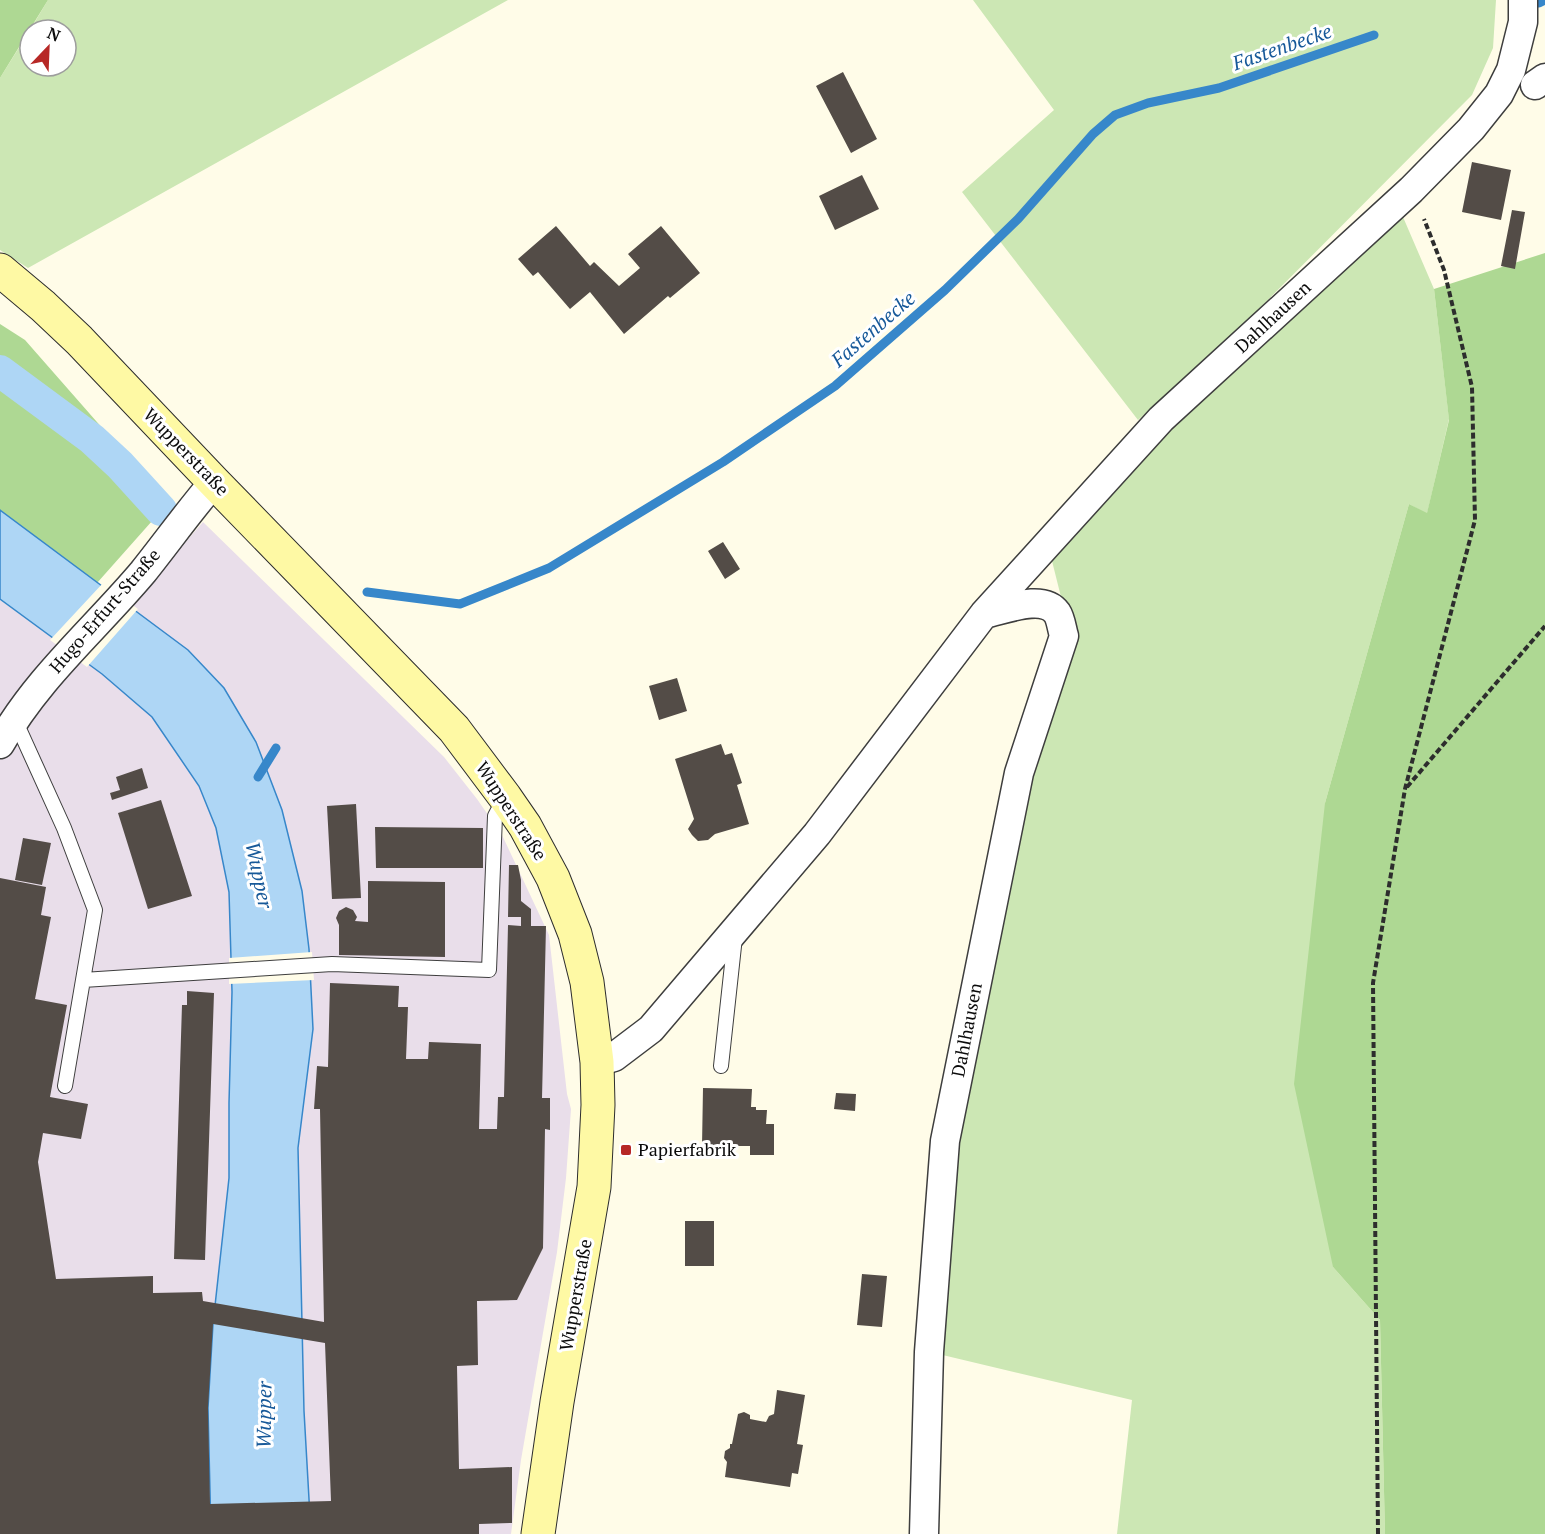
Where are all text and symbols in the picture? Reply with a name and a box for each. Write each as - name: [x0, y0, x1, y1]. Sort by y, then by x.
- water label: Fastenbecke: [1228, 17, 1335, 76]
- north arrow: [18, 18, 78, 78]
- text: N: [44, 22, 64, 47]
- street label: Dahlhausen: [1229, 275, 1316, 358]
- water label: Fastenbecke: [824, 285, 920, 373]
- street label: Wupperstraße: [139, 402, 235, 500]
- street label: Hugo-Erfurt-Straße: [43, 543, 165, 678]
- street label: Wupperstraße: [471, 756, 553, 865]
- water label: Wupper: [239, 839, 280, 912]
- street label: Dahlhausen: [945, 980, 987, 1079]
- place label: Papierfabrik: [638, 1137, 737, 1161]
- marker: Papierfabrik: [619, 1143, 633, 1157]
- street label: Wupperstraße: [553, 1237, 597, 1353]
- water label: Wupper: [249, 1380, 278, 1449]

